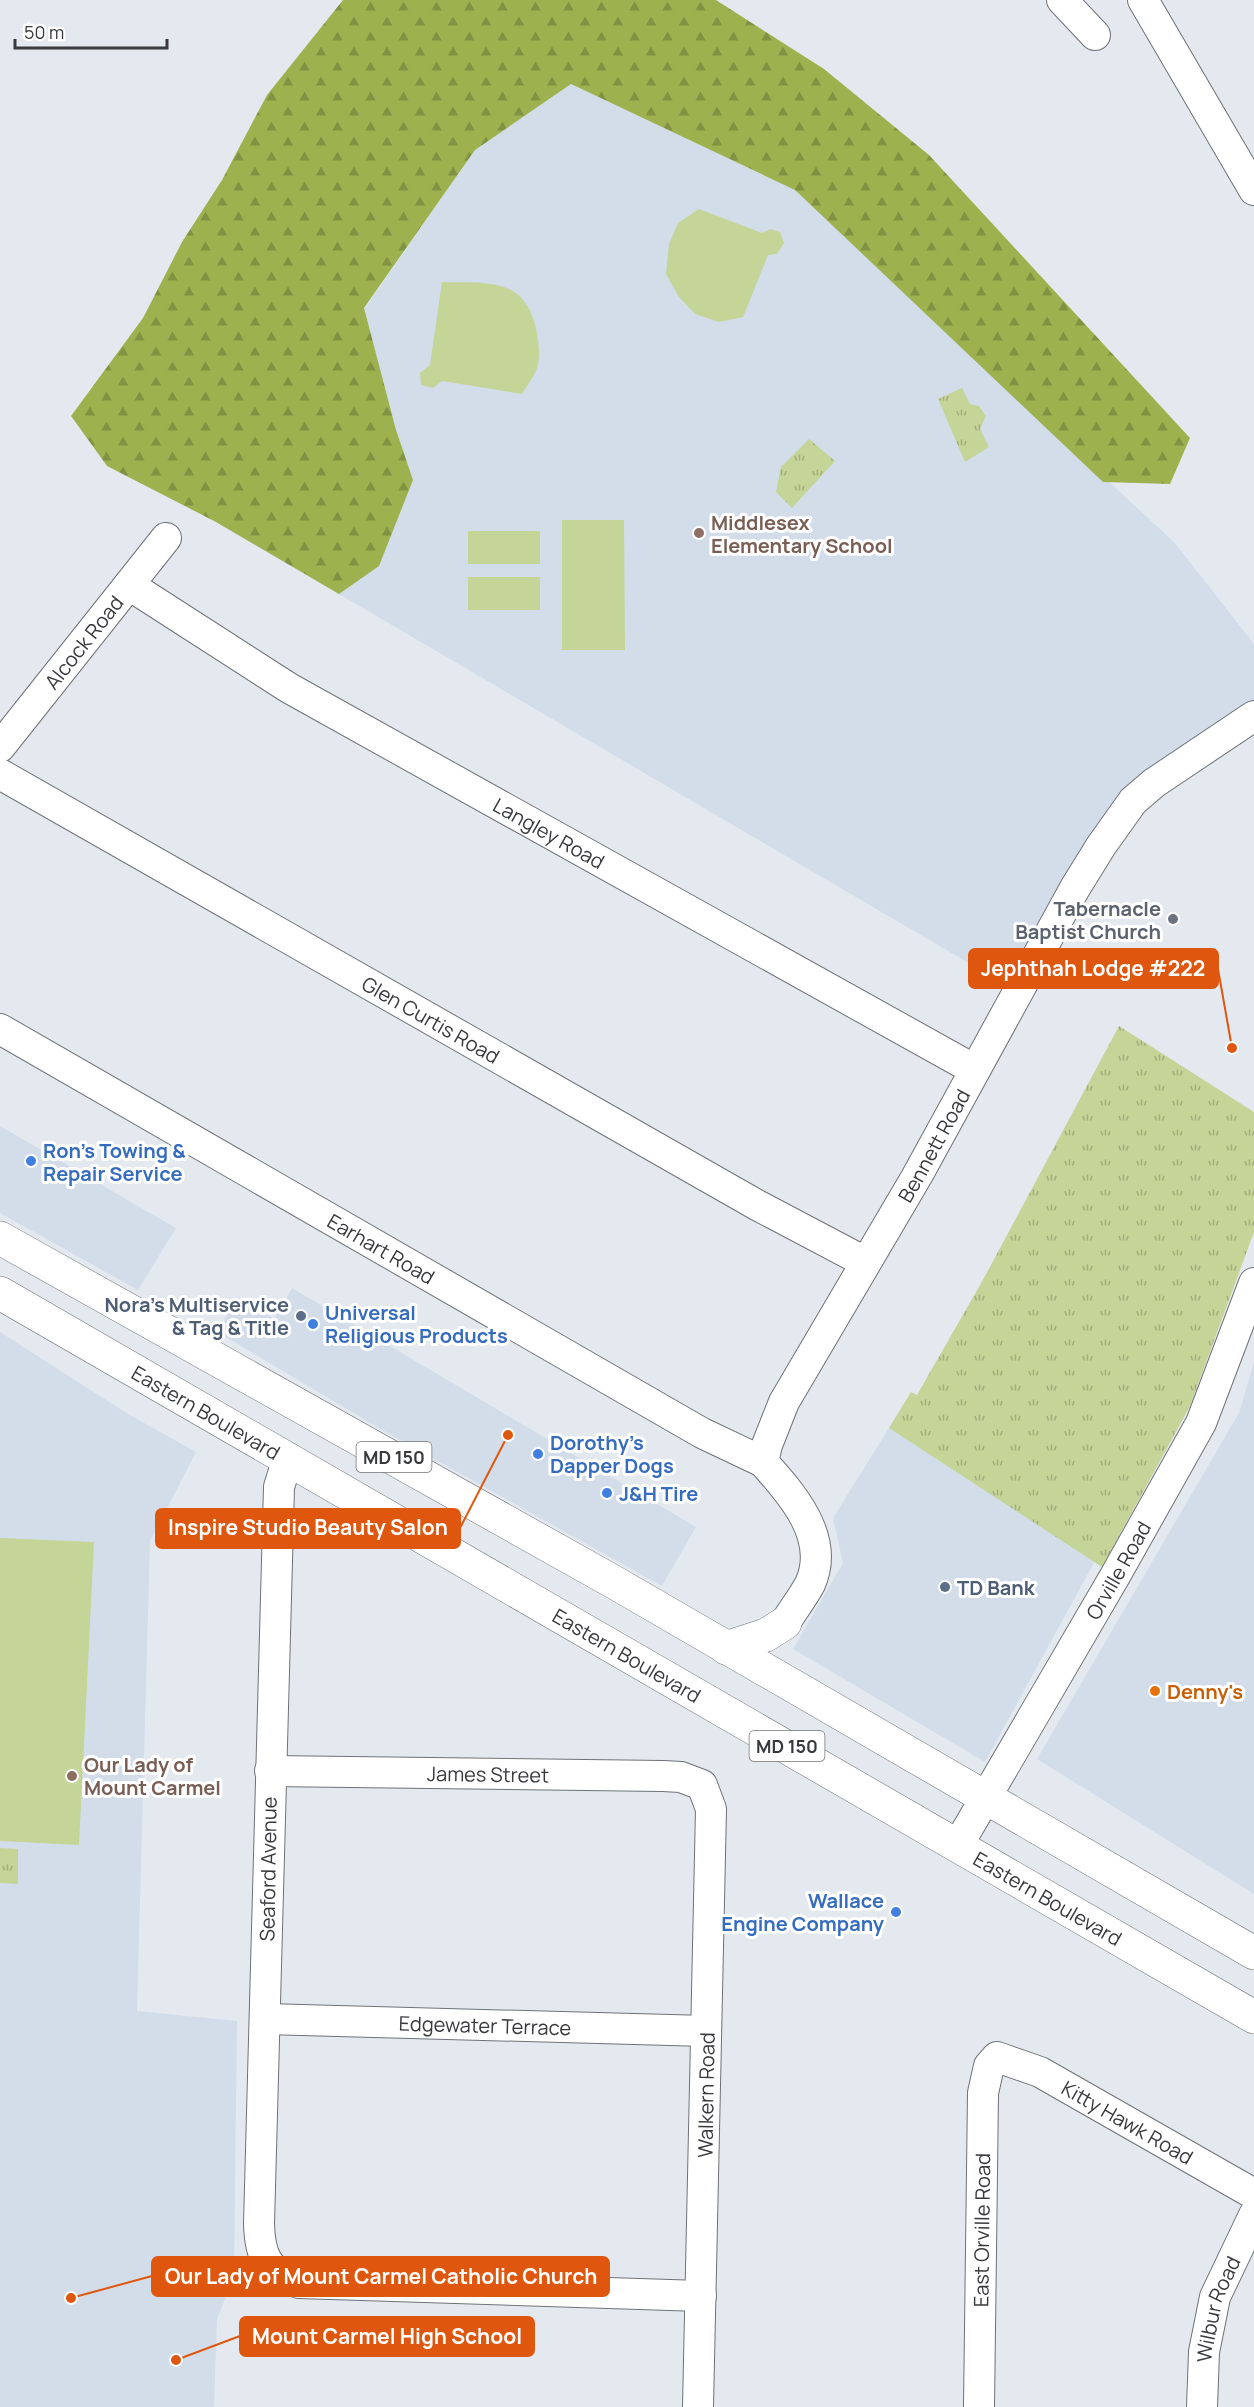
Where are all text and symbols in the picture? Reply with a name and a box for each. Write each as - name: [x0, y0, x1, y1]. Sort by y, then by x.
- scale bar: [15, 12, 166, 50]
- text: 50 m: [24, 20, 64, 44]
- place label: Middlesex Elementary School: [711, 509, 893, 559]
- marker: Middlesex Elementary School: [692, 526, 706, 540]
- street label: Alcock Road: [38, 590, 129, 694]
- street label: Langley Road: [489, 791, 610, 875]
- place label: Tabernacle Baptist Church: [1015, 895, 1161, 945]
- marker: Tabernacle Baptist Church: [1166, 912, 1180, 926]
- callout: Jephthah Lodge #222: [969, 949, 1218, 988]
- text: Jephthah Lodge #222: [981, 954, 1205, 982]
- street label: Glen Curtis Road: [357, 970, 505, 1069]
- street label: Bennett Road: [891, 1084, 976, 1207]
- place label: Ron’s Towing & Repair Service: [43, 1137, 186, 1187]
- marker: Ron’s Towing & Repair Service: [24, 1154, 38, 1168]
- street label: Earhart Road: [323, 1207, 440, 1290]
- place label: Nora’s Multiservice & Tag & Title: [104, 1291, 289, 1341]
- place label: Universal Religious Products: [325, 1299, 508, 1349]
- marker: Nora’s Multiservice & Tag & Title: [294, 1309, 308, 1323]
- marker: Universal Religious Products: [306, 1317, 320, 1331]
- street label: Eastern Boulevard: [127, 1359, 285, 1465]
- place label: Dorothy’s Dapper Dogs: [550, 1429, 674, 1479]
- road number: MD 150: [356, 1442, 432, 1472]
- marker: Dorothy’s Dapper Dogs: [531, 1447, 545, 1461]
- place label: J&H Tire: [619, 1480, 698, 1507]
- marker: J&H Tire: [600, 1486, 614, 1500]
- callout: Inspire Studio Beauty Salon: [156, 1509, 460, 1548]
- text: Inspire Studio Beauty Salon: [168, 1513, 448, 1541]
- street label: Orville Road: [1079, 1516, 1157, 1624]
- place label: TD Bank: [957, 1574, 1036, 1601]
- marker: TD Bank: [938, 1580, 952, 1594]
- street label: Eastern Boulevard: [548, 1602, 706, 1708]
- place label: Denny's: [1167, 1678, 1243, 1705]
- marker: Denny's: [1148, 1684, 1162, 1698]
- road number: MD 150: [750, 1731, 824, 1761]
- place label: Our Lady of Mount Carmel: [84, 1751, 221, 1801]
- street label: James Street: [427, 1759, 549, 1788]
- marker: Our Lady of Mount Carmel: [65, 1769, 79, 1783]
- street label: Seaford Avenue: [253, 1796, 283, 1942]
- street label: Eastern Boulevard: [969, 1845, 1127, 1951]
- place label: Wallace Engine Company: [721, 1887, 885, 1937]
- marker: Wallace Engine Company: [889, 1905, 903, 1919]
- street label: Edgewater Terrace: [398, 2009, 572, 2041]
- street label: Walkern Road: [691, 2032, 721, 2158]
- street label: Kitty Hawk Road: [1057, 2074, 1198, 2170]
- street label: East Orville Road: [967, 2153, 996, 2307]
- street label: Wilbur Road: [1190, 2252, 1246, 2363]
- callout: Our Lady of Mount Carmel Catholic Church: [152, 2257, 609, 2296]
- text: Our Lady of Mount Carmel Catholic Church: [165, 2262, 597, 2290]
- callout: Mount Carmel High School: [240, 2317, 534, 2356]
- text: Mount Carmel High School: [252, 2322, 522, 2350]

